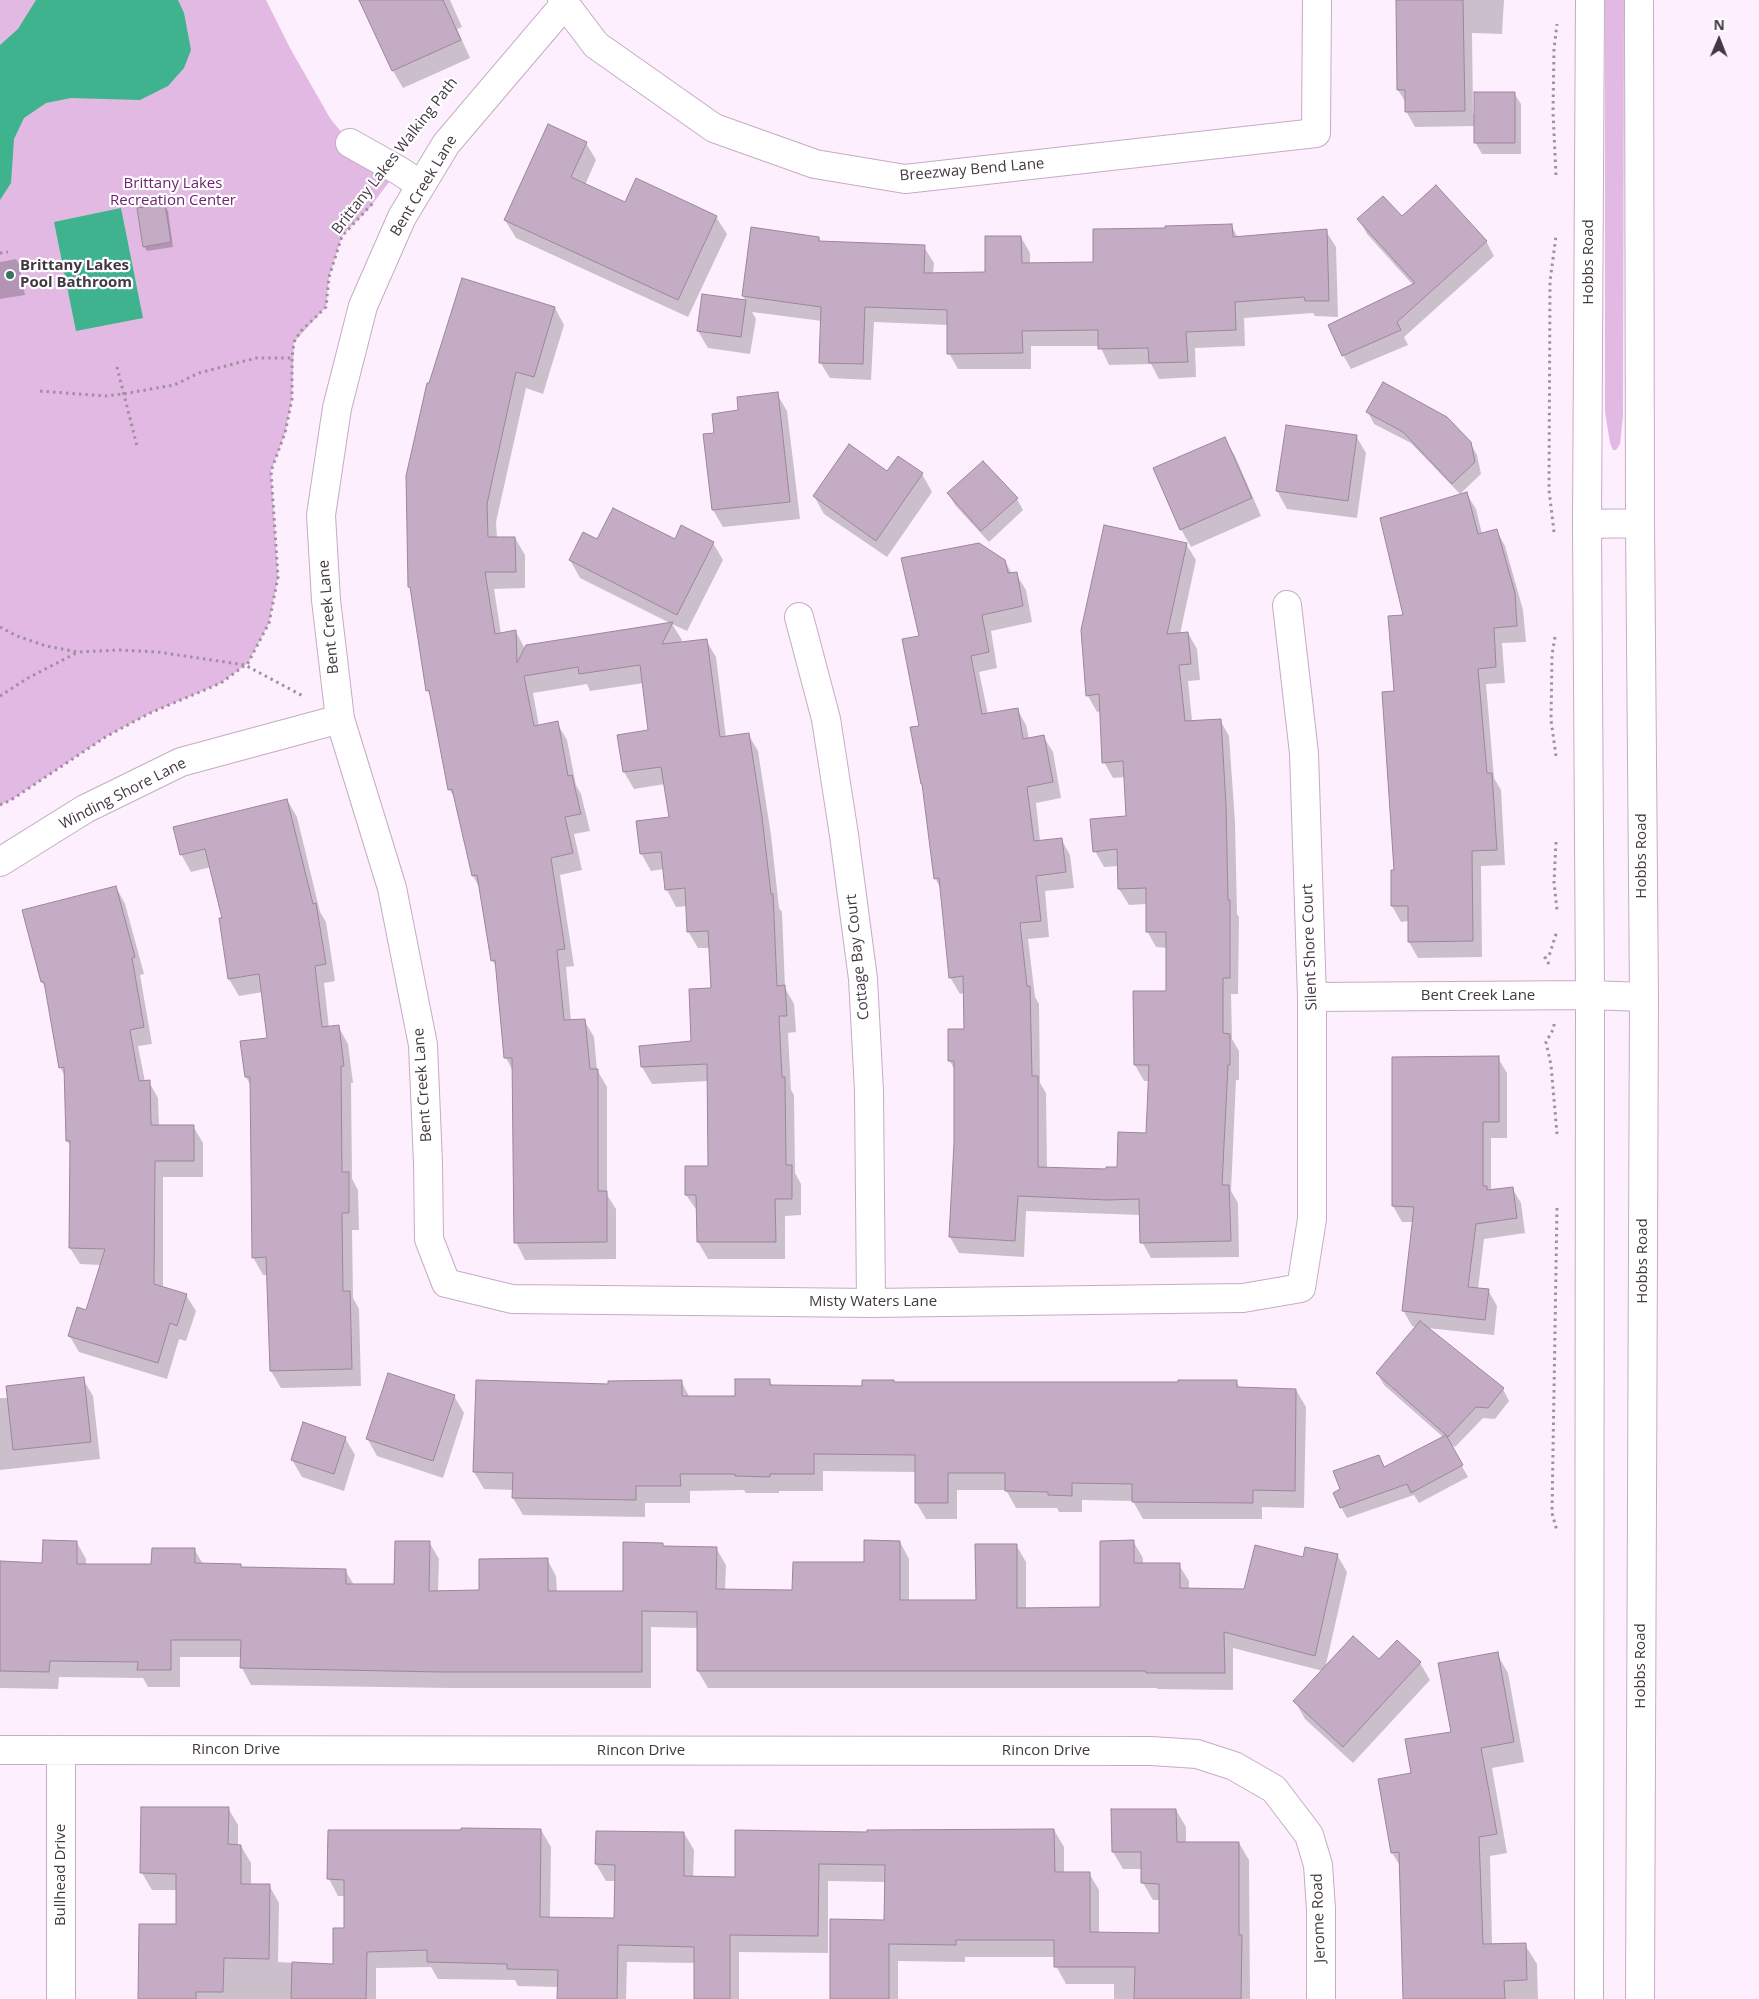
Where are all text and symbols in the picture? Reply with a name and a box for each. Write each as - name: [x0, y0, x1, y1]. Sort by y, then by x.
- north arrow: [1694, 15, 1744, 65]
- text: N: [1713, 15, 1725, 34]
- street label: Brittany Lakes Walking Path: [328, 74, 462, 238]
- street label: Bent Creek Lane: [387, 132, 461, 240]
- street label: Breezway Bend Lane: [899, 155, 1045, 185]
- park label: Brittany Lakes Recreation Center: [110, 175, 236, 210]
- street label: Hobbs Road: [1580, 219, 1598, 305]
- place label: Brittany Lakes Pool Bathroom: [20, 257, 132, 292]
- marker: Brittany Lakes Pool Bathroom: [4, 269, 16, 281]
- street label: Bent Creek Lane: [315, 559, 343, 675]
- street label: Winding Shore Lane: [57, 754, 189, 834]
- street label: Hobbs Road: [1633, 813, 1651, 899]
- street label: Silent Shore Court: [1299, 883, 1321, 1011]
- street label: Cottage Bay Court: [842, 893, 874, 1021]
- street label: Bent Creek Lane: [1421, 987, 1535, 1005]
- street label: Bent Creek Lane: [410, 1027, 436, 1143]
- street label: Hobbs Road: [1634, 1218, 1652, 1304]
- street label: Misty Waters Lane: [809, 1293, 937, 1311]
- street label: Hobbs Road: [1632, 1623, 1650, 1709]
- street label: Rincon Drive: [192, 1741, 280, 1759]
- street label: Rincon Drive: [597, 1742, 685, 1760]
- street label: Rincon Drive: [1002, 1742, 1090, 1760]
- street label: Bullhead Drive: [52, 1824, 70, 1926]
- street label: Jerome Road: [1308, 1873, 1330, 1963]

